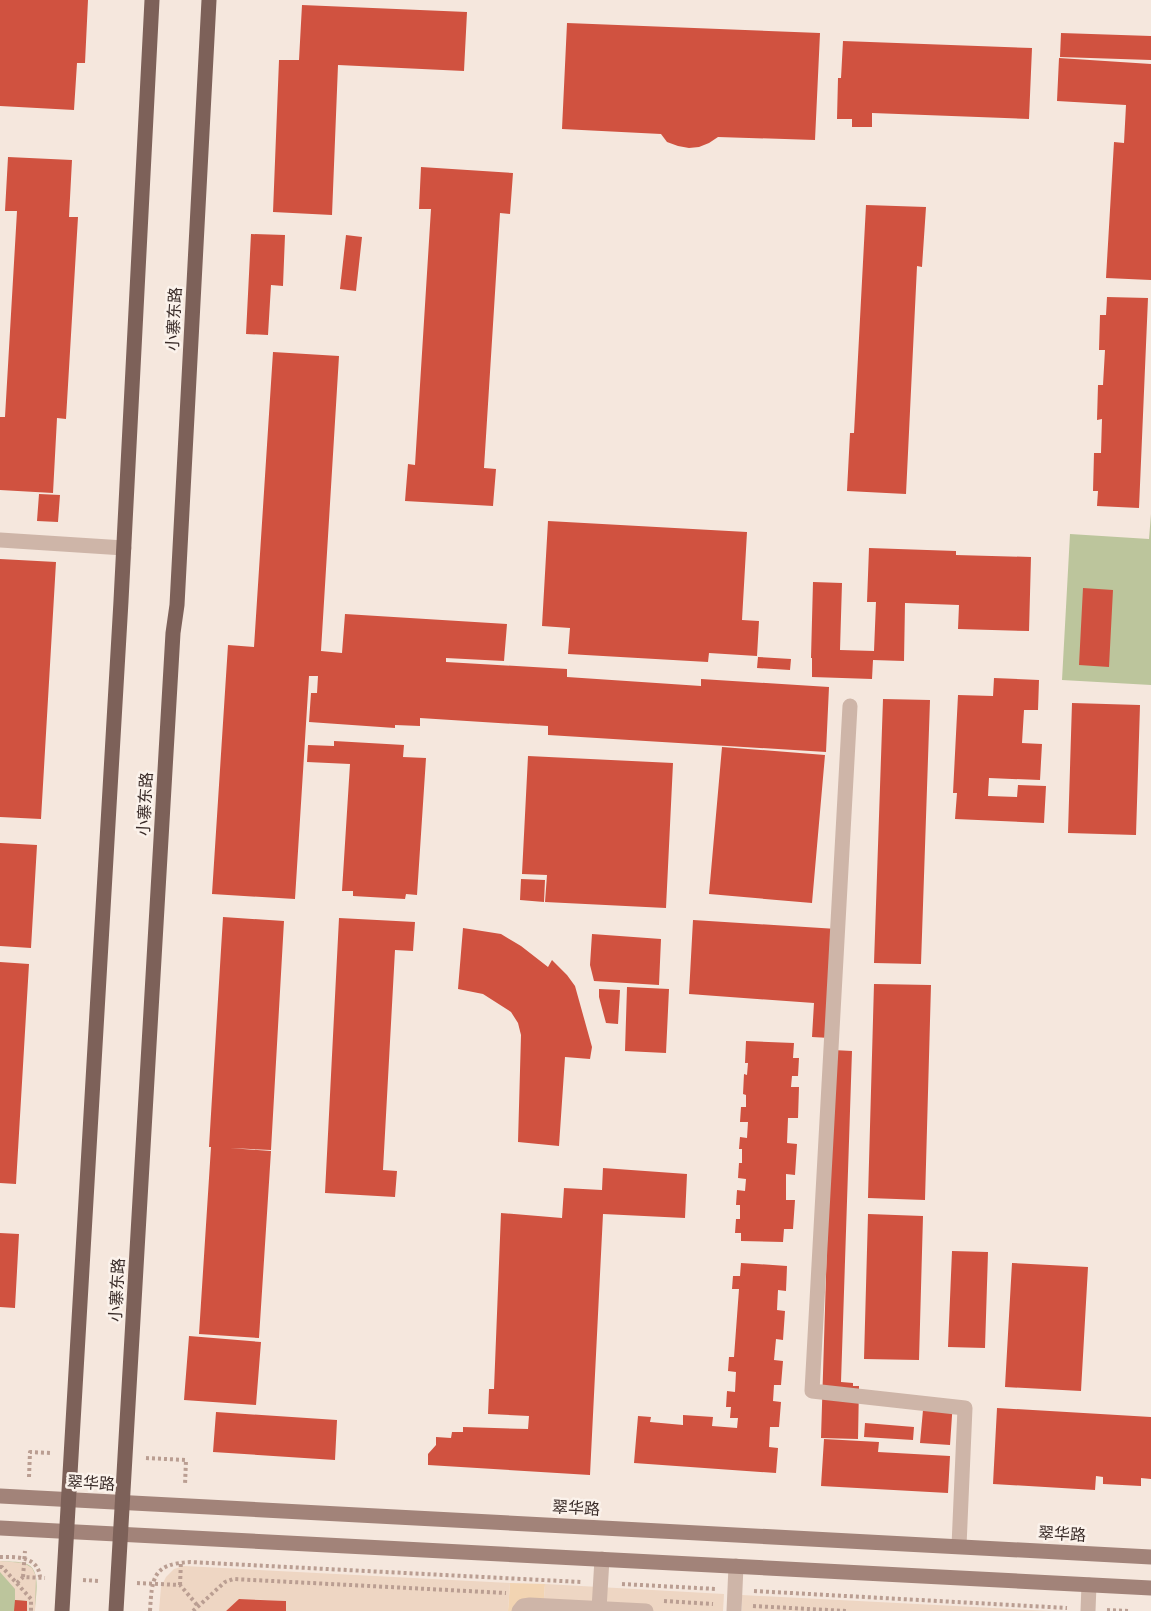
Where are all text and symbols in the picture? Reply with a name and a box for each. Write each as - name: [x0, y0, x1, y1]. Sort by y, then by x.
- street label: 小寨东路: [163, 287, 185, 351]
- street label: 小寨东路: [134, 772, 156, 836]
- street label: 小寨东路: [106, 1258, 128, 1322]
- street label: 翠华路: [67, 1472, 115, 1494]
- street label: 翠华路: [552, 1497, 600, 1519]
- street label: 翠华路: [1038, 1523, 1086, 1545]

